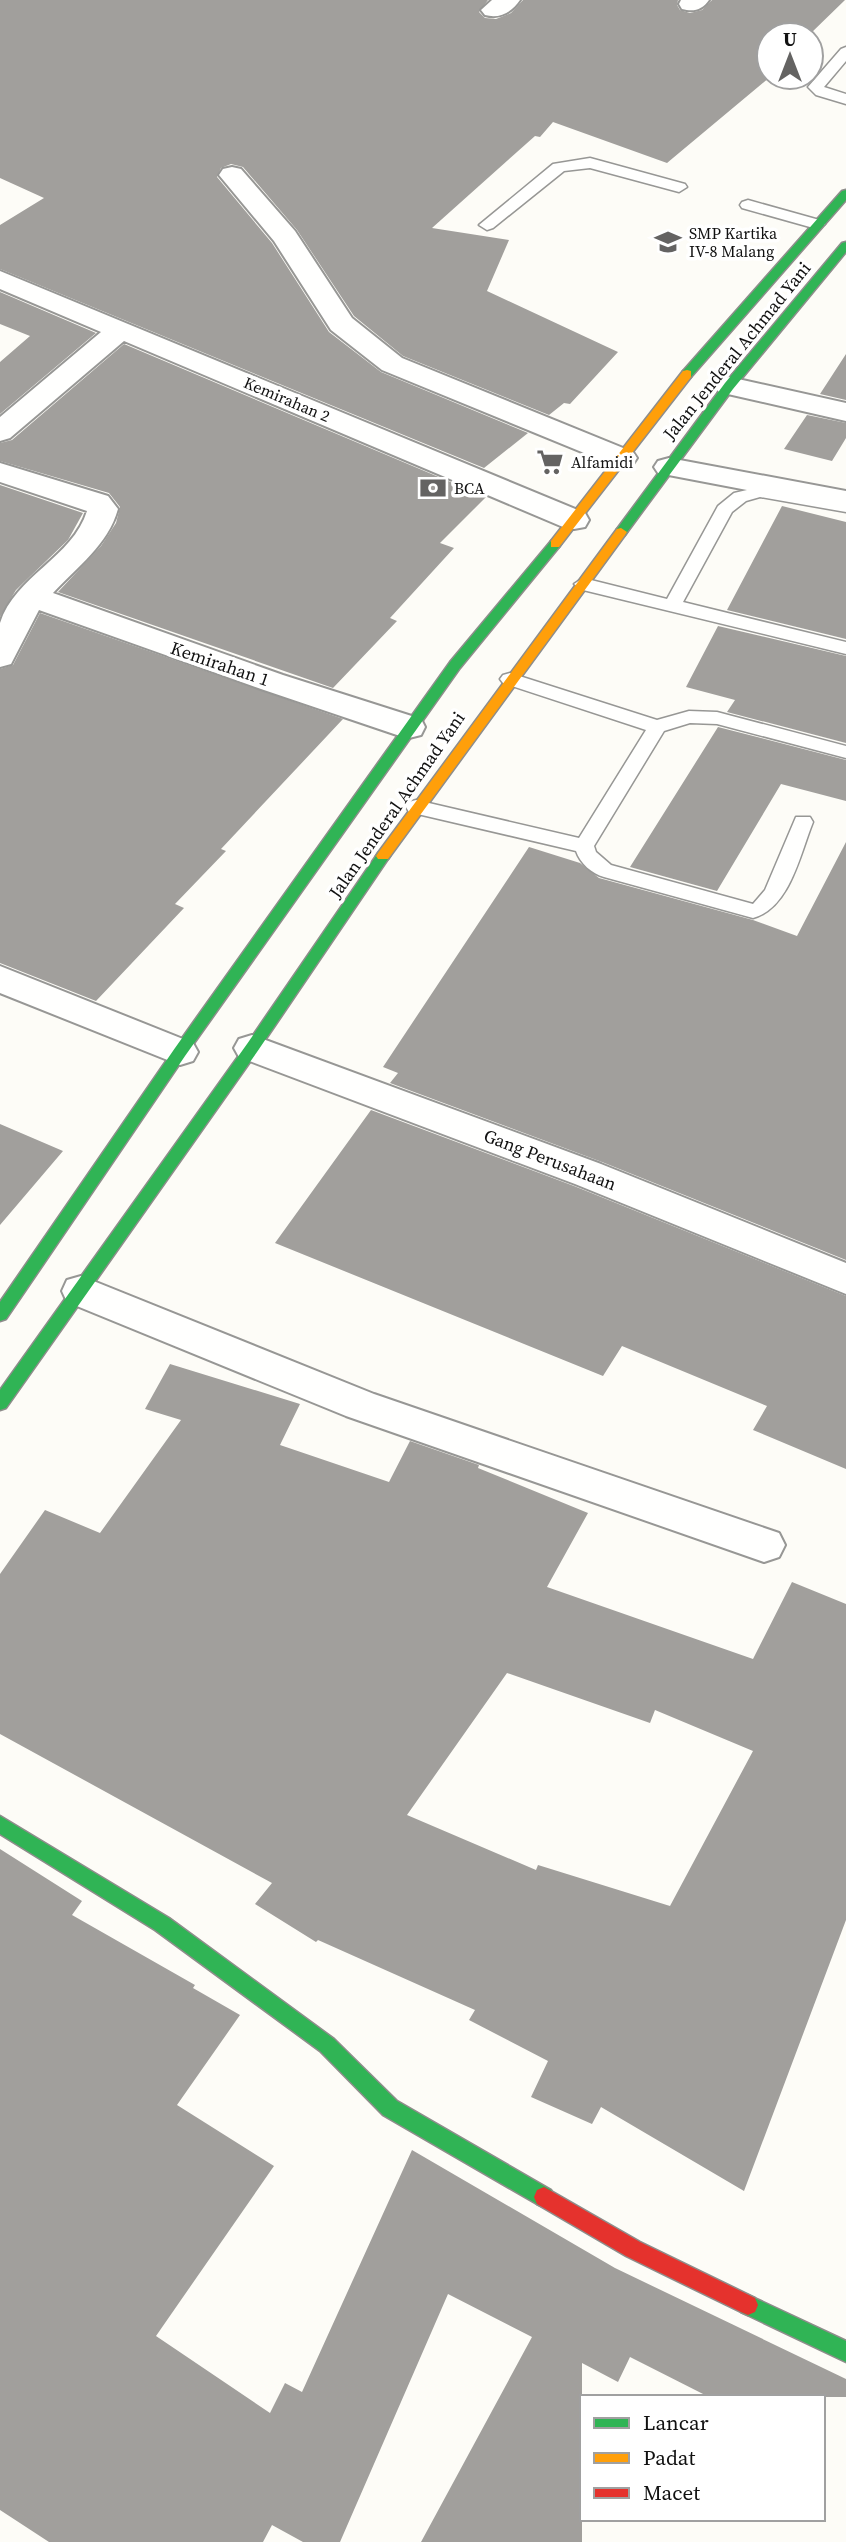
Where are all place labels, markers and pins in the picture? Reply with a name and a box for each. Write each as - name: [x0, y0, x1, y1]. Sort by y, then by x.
- place label: SMP Kartika IV-8 Malang: [689, 222, 778, 262]
- school or university icon: SMP Kartika IV-8 Malang: [653, 227, 683, 257]
- supermarket icon: Alfamidi: [535, 447, 565, 477]
- place label: Alfamidi: [571, 451, 633, 473]
- bank icon: BCA: [418, 473, 448, 503]
- place label: BCA: [454, 477, 485, 499]

